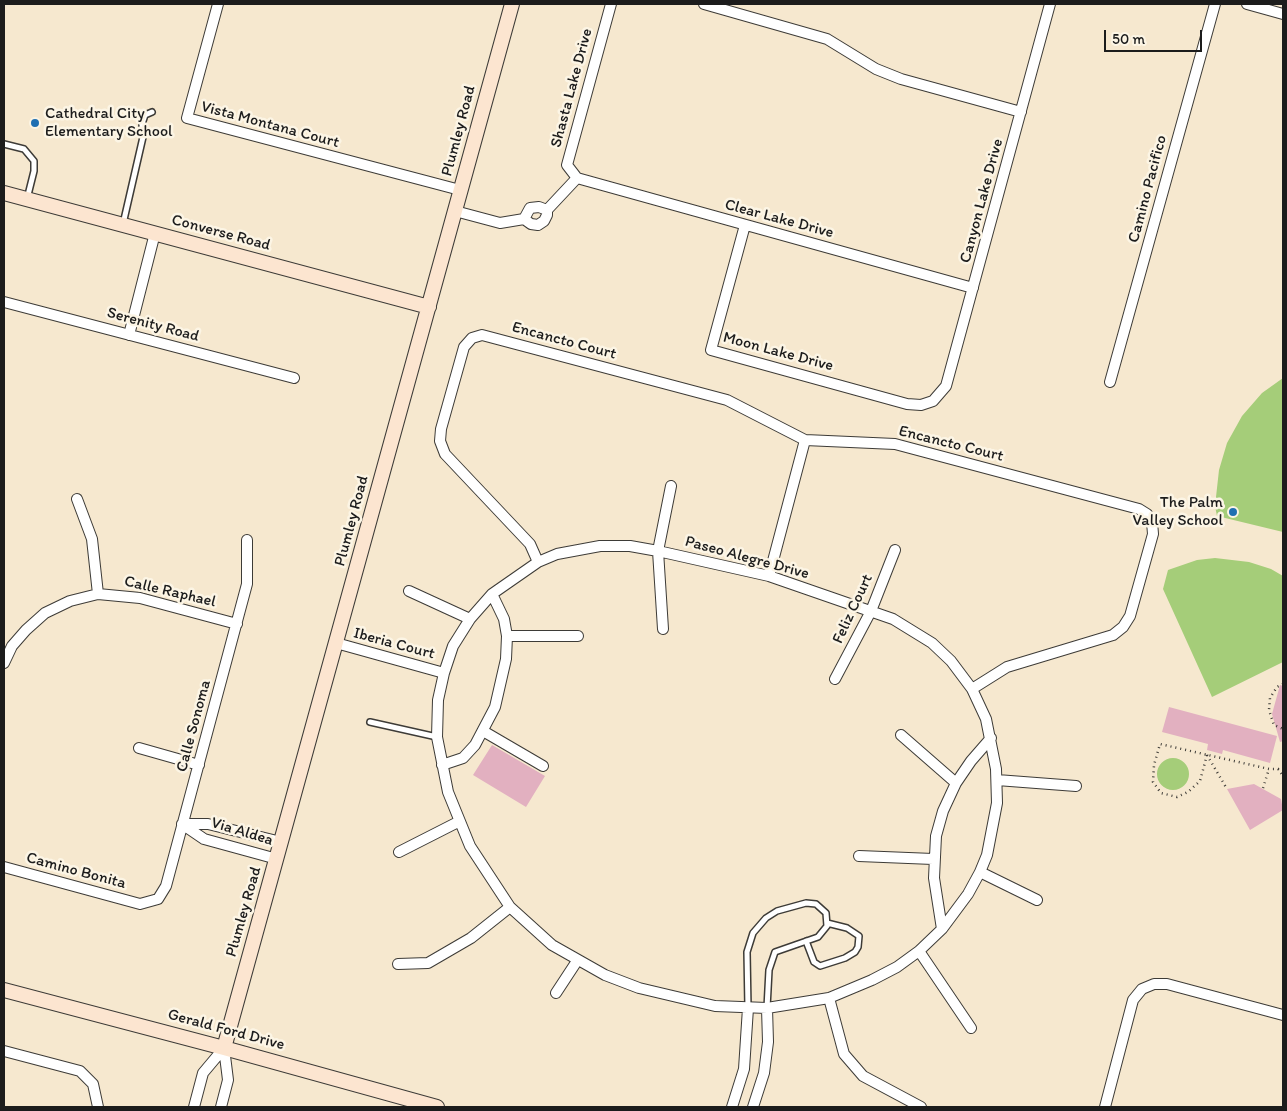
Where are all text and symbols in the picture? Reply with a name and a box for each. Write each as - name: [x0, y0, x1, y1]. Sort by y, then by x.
- scale bar: [1107, 20, 1204, 52]
- street label: Shasta Lake Drive: [547, 26, 597, 150]
- text: 50 m: [1112, 30, 1145, 48]
- street label: Plumley Road: [438, 84, 480, 178]
- street label: Vista Montana Court: [199, 97, 341, 153]
- place label: Cathedral City Elementary School: [45, 104, 173, 142]
- marker: Cathedral City Elementary School: [29, 117, 41, 129]
- street label: Camino Pacifico: [1124, 133, 1172, 245]
- street label: Canyon Lake Drive: [956, 137, 1008, 265]
- street label: Clear Lake Drive: [722, 195, 836, 243]
- street label: Converse Road: [169, 211, 273, 255]
- street label: Serenity Road: [105, 303, 201, 347]
- street label: Encancto Court: [510, 318, 618, 364]
- street label: Moon Lake Drive: [721, 328, 835, 376]
- street label: Encancto Court: [897, 422, 1005, 466]
- street label: Plumley Road: [331, 474, 373, 568]
- place label: The Palm Valley School: [1133, 493, 1223, 531]
- marker: The Palm Valley School: [1227, 506, 1239, 518]
- street label: Paseo Alegre Drive: [683, 532, 811, 584]
- street label: Feliz Court: [829, 571, 877, 647]
- street label: Calle Raphael: [122, 572, 218, 612]
- street label: Iberia Court: [351, 624, 437, 664]
- street label: Calle Sonoma: [173, 678, 215, 774]
- street label: Via Aldea: [209, 813, 275, 851]
- street label: Camino Bonita: [24, 848, 128, 894]
- street label: Plumley Road: [222, 865, 266, 959]
- street label: Gerald Ford Drive: [165, 1005, 287, 1055]

